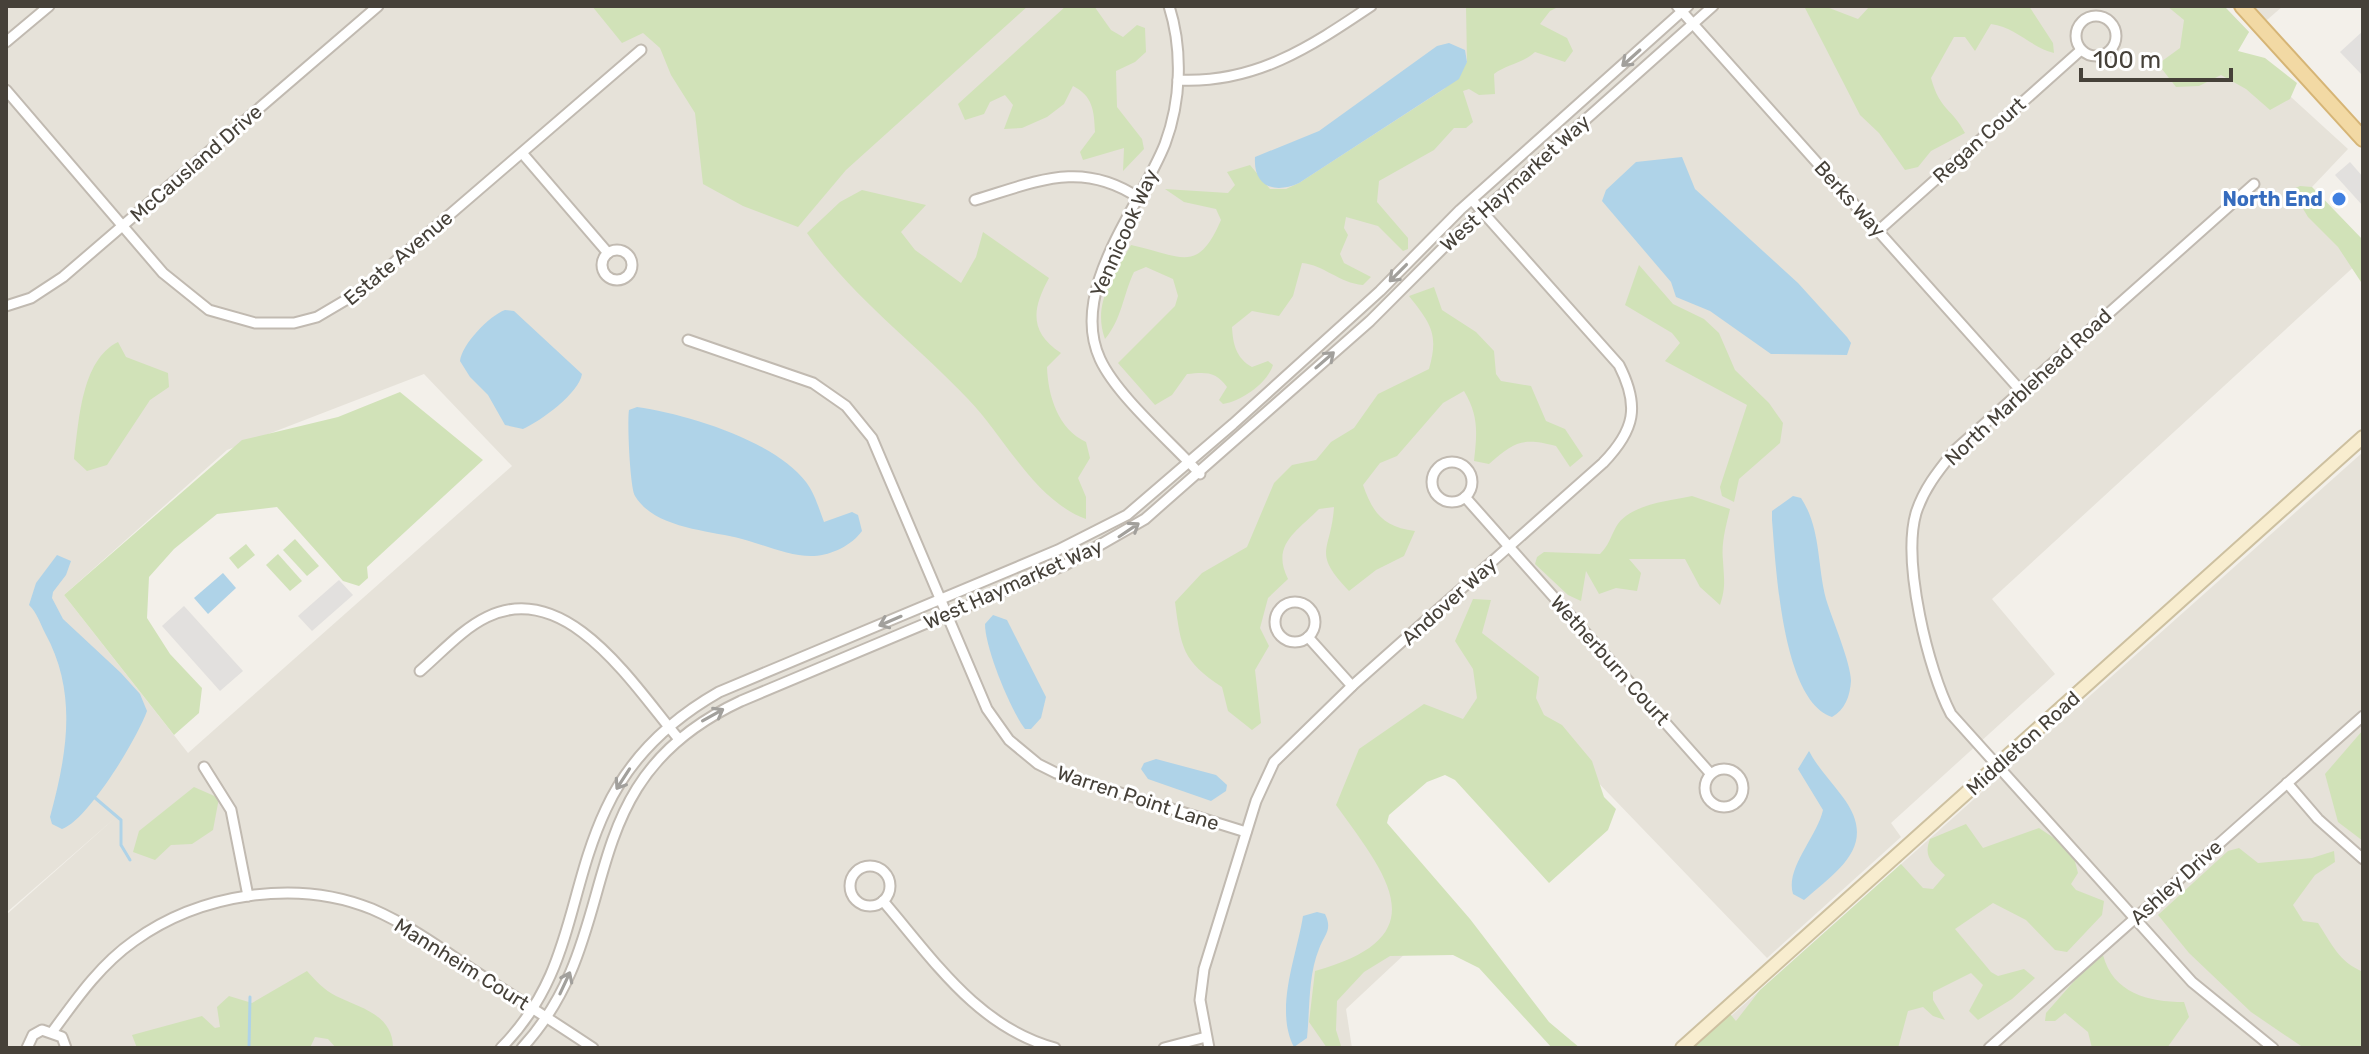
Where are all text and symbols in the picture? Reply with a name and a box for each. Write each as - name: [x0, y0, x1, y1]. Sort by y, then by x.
- scale bar: [2081, 32, 2231, 82]
- text: 100 m: [2093, 46, 2161, 74]
- one-way arrow: [1621, 49, 1641, 67]
- street label: Regan Court: [1928, 92, 2030, 188]
- street label: McCausland Drive: [125, 99, 267, 227]
- street label: West Haymarket Way: [1435, 109, 1595, 257]
- street label: Berks Way: [1809, 156, 1891, 242]
- street label: Yennicook Way: [1085, 165, 1163, 301]
- place label: North End: [2222, 187, 2323, 211]
- marker: North End: [2330, 190, 2348, 208]
- street label: Estate Avenue: [339, 206, 457, 310]
- one-way arrow: [1388, 263, 1408, 282]
- street label: North Marblehead Road: [1940, 304, 2116, 470]
- one-way arrow: [1315, 351, 1335, 369]
- one-way arrow: [1117, 522, 1140, 538]
- street label: West Haymarket Way: [920, 534, 1106, 634]
- street label: Andover Way: [1397, 552, 1501, 650]
- street label: Wetherburn Court: [1545, 590, 1675, 730]
- one-way arrow: [878, 615, 903, 630]
- street label: Middleton Road: [1961, 686, 2085, 800]
- one-way arrow: [700, 707, 724, 722]
- street label: Warren Point Lane: [1054, 760, 1222, 836]
- one-way arrow: [615, 767, 631, 790]
- street label: Ashley Drive: [2125, 835, 2227, 929]
- street label: Mannheim Court: [390, 913, 534, 1015]
- one-way arrow: [558, 972, 573, 996]

